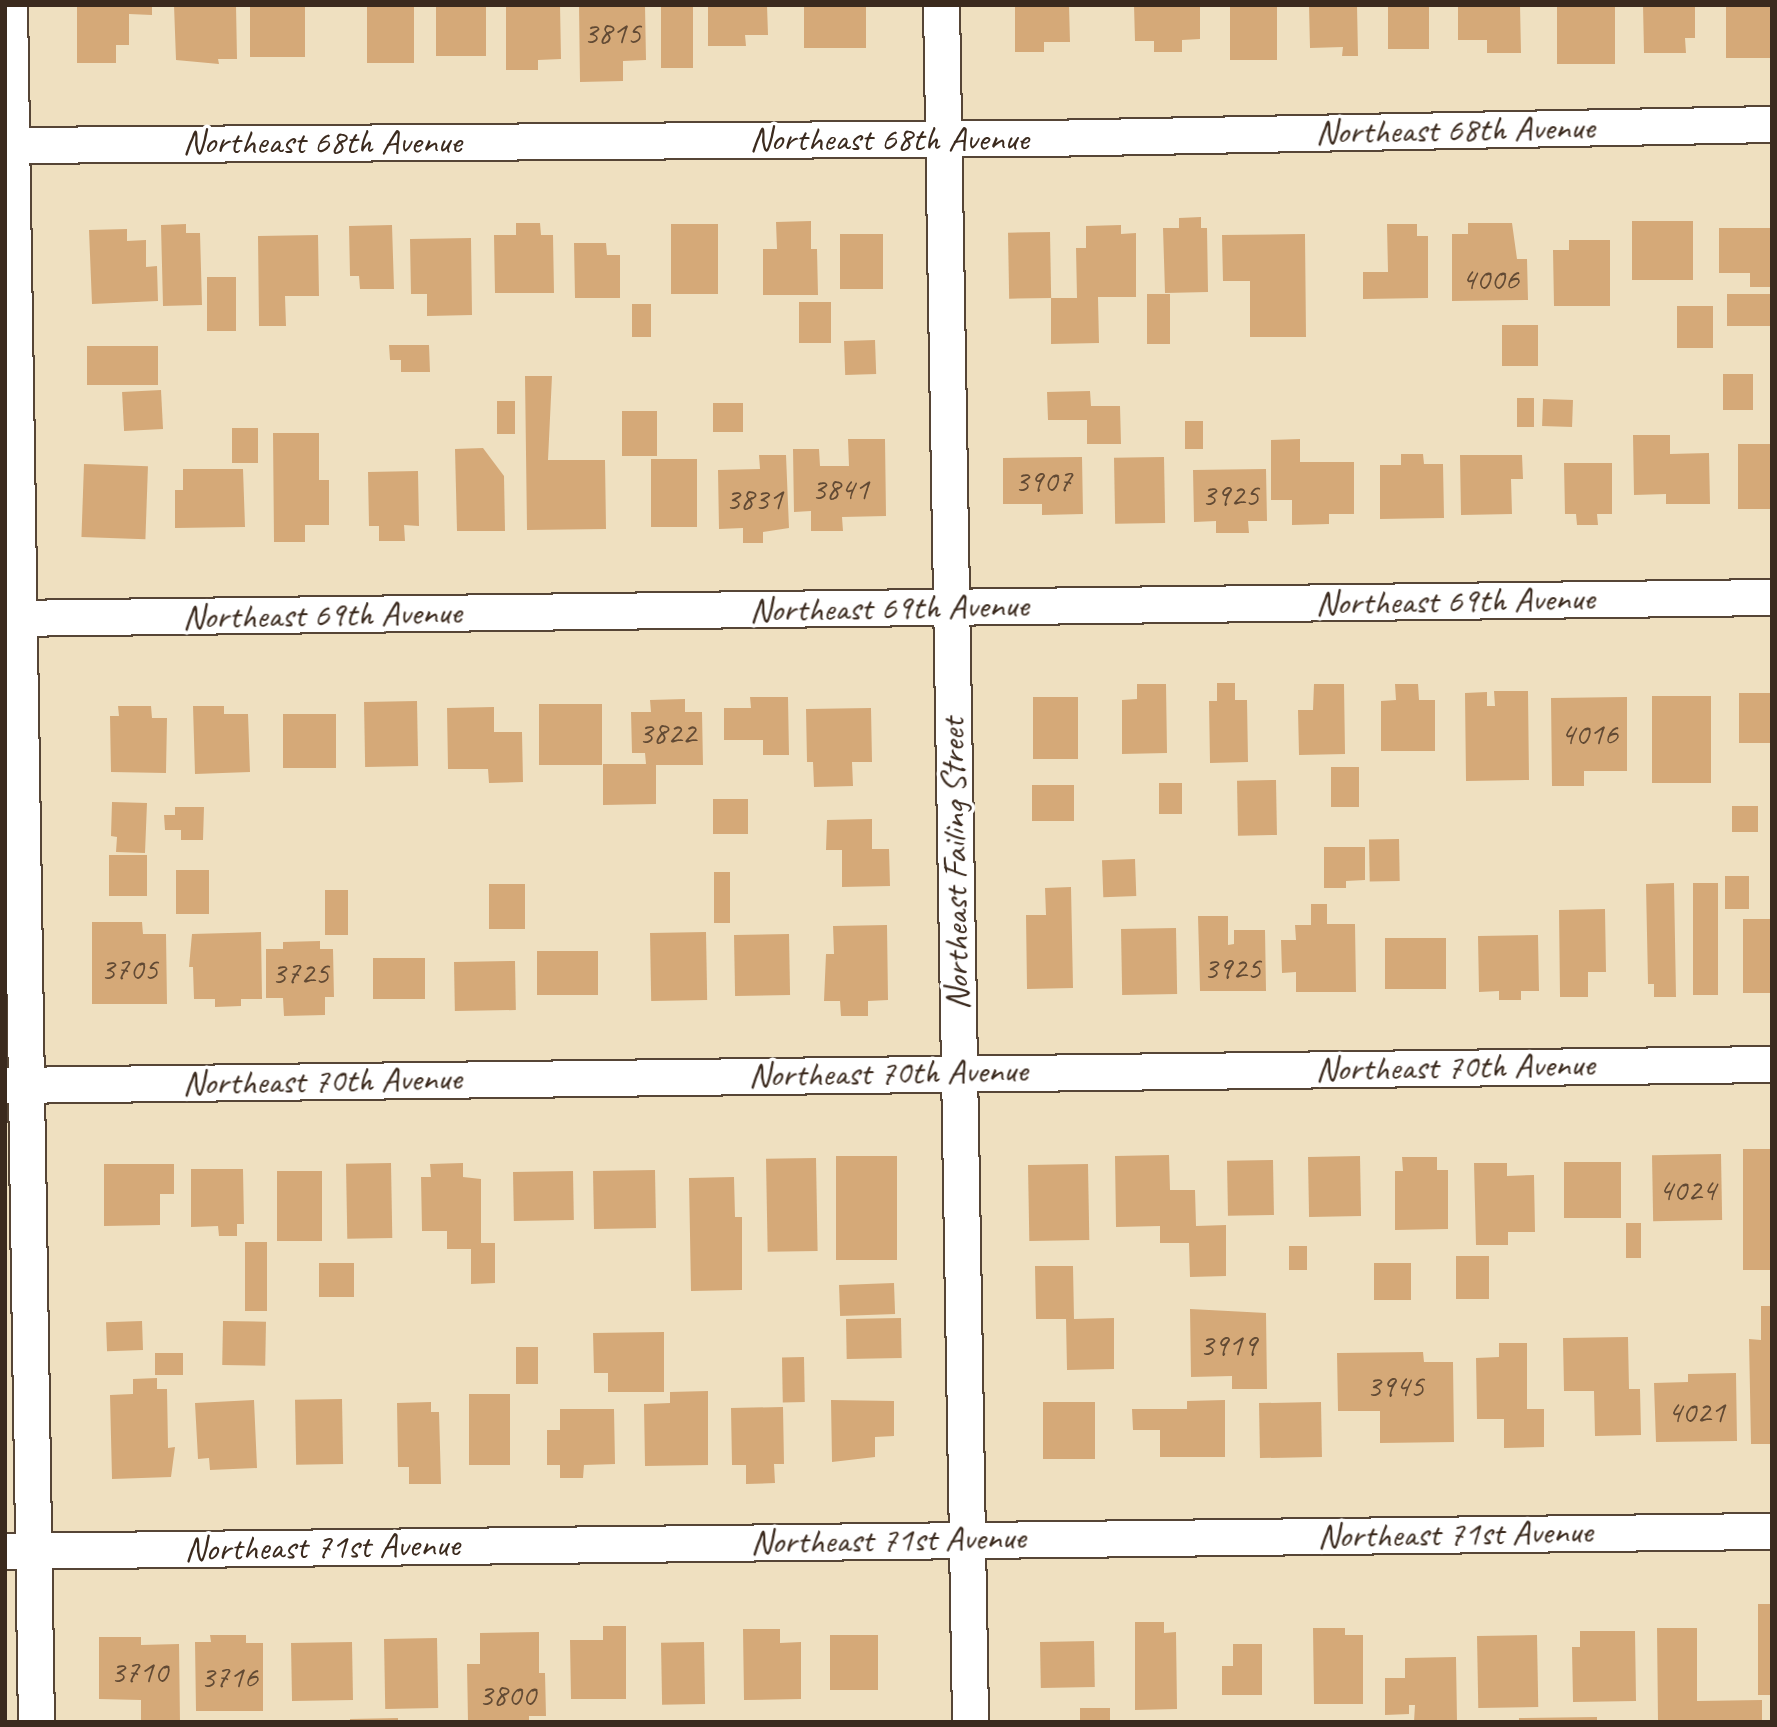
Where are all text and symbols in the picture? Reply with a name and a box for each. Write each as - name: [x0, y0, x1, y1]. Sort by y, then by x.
- house number: 3815: [583, 14, 641, 52]
- street label: Northeast 68th Avenue: [1315, 107, 1595, 153]
- street label: Northeast 68th Avenue: [750, 118, 1028, 160]
- street label: Northeast 68th Avenue: [183, 121, 461, 163]
- house number: 4006: [1461, 260, 1519, 298]
- house number: 3907: [1014, 462, 1072, 500]
- house number: 3841: [811, 470, 869, 508]
- house number: 3925: [1201, 476, 1259, 514]
- house number: 3831: [725, 480, 783, 518]
- street label: Northeast 69th Avenue: [1315, 578, 1595, 624]
- street label: Northeast 69th Avenue: [749, 585, 1029, 631]
- street label: Northeast 69th Avenue: [182, 592, 462, 638]
- house number: 3822: [638, 714, 696, 752]
- house number: 4016: [1560, 715, 1618, 753]
- street label: Northeast Failing Street: [931, 717, 979, 1011]
- house number: 3925: [1203, 949, 1261, 987]
- house number: 3705: [100, 950, 158, 988]
- house number: 3725: [271, 954, 329, 992]
- street label: Northeast 70th Avenue: [1315, 1044, 1595, 1090]
- street label: Northeast 70th Avenue: [748, 1050, 1028, 1096]
- street label: Northeast 70th Avenue: [182, 1058, 462, 1104]
- house number: 4024: [1658, 1171, 1716, 1209]
- house number: 3919: [1199, 1326, 1257, 1364]
- house number: 3945: [1366, 1367, 1424, 1405]
- house number: 4021: [1667, 1393, 1725, 1431]
- street label: Northeast 71st Avenue: [1317, 1511, 1593, 1557]
- street label: Northeast 71st Avenue: [750, 1517, 1026, 1563]
- street label: Northeast 71st Avenue: [184, 1524, 460, 1570]
- house number: 3710: [110, 1653, 168, 1691]
- house number: 3716: [200, 1658, 258, 1696]
- house number: 3800: [478, 1676, 536, 1714]

